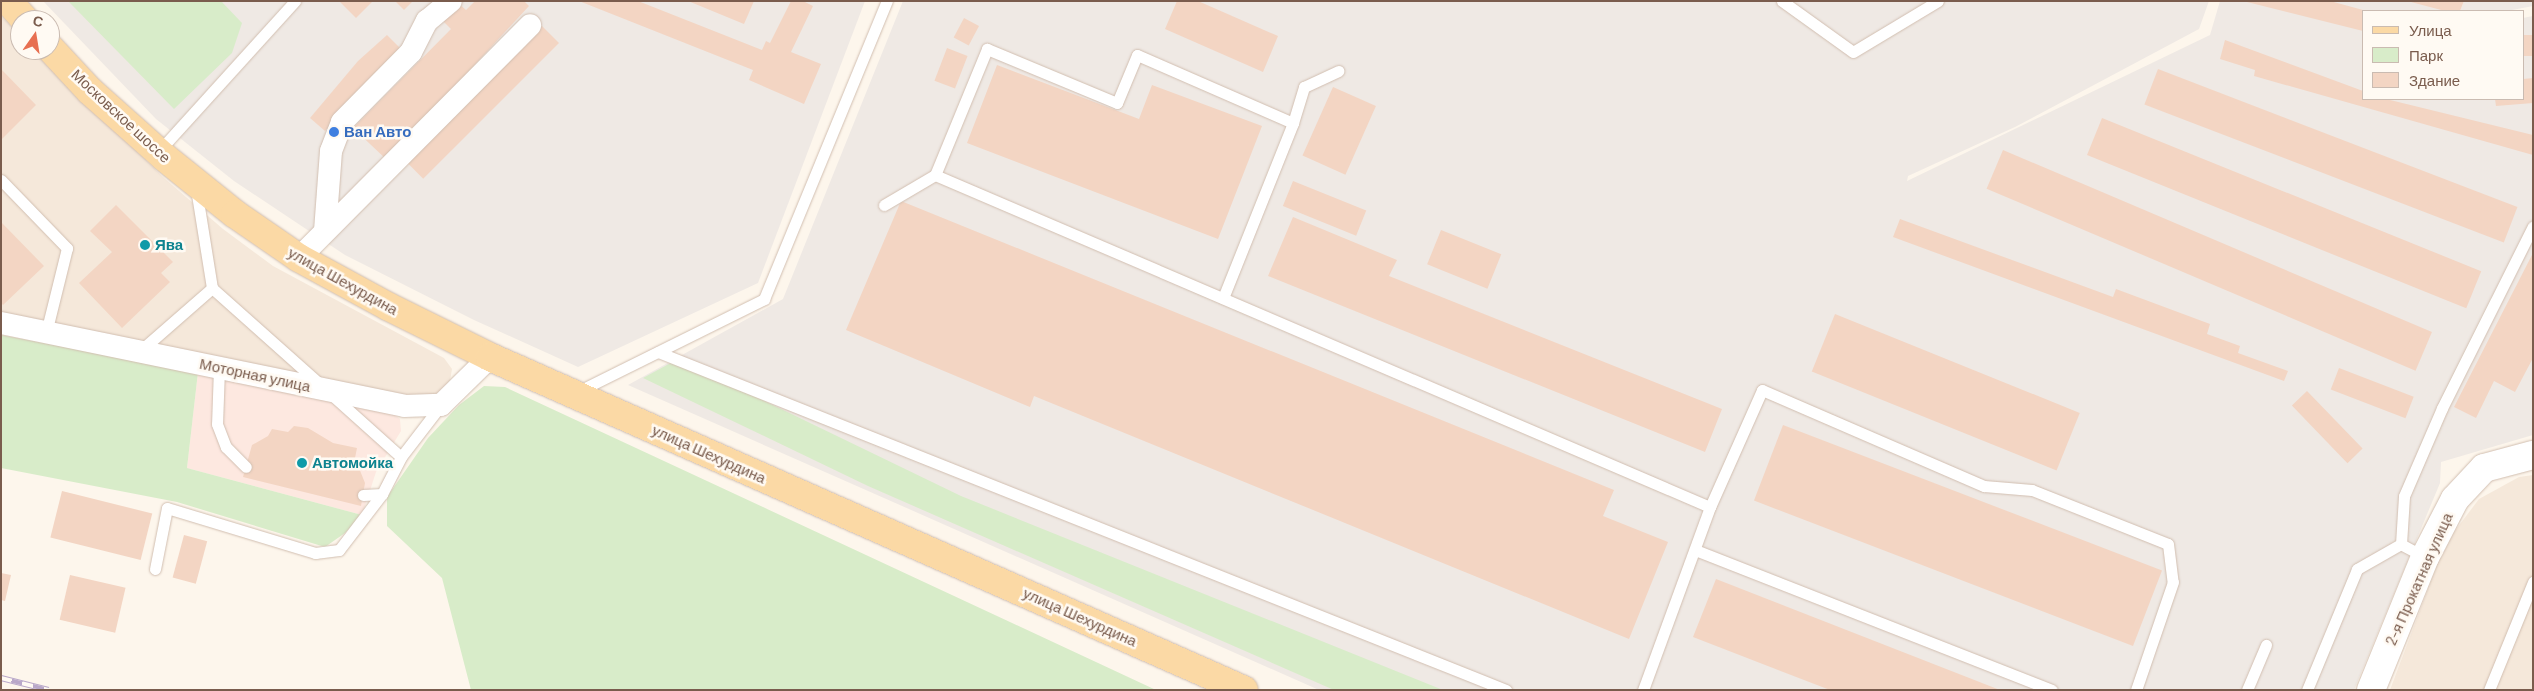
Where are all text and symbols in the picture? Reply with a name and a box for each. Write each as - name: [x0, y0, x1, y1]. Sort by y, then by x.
- north arrow: [10, 10, 60, 60]
- legend: [2362, 10, 2524, 100]
- text: С: [31, 11, 45, 30]
- text: Улица: [2409, 21, 2452, 39]
- text: Парк: [2409, 46, 2443, 64]
- street label: Московское шоссе: [68, 65, 174, 167]
- text: Здание: [2409, 71, 2460, 89]
- place label: Ван Авто: [344, 123, 411, 141]
- marker: Ван Авто: [328, 126, 340, 138]
- place label: Ява: [155, 236, 183, 254]
- marker: Ява: [139, 239, 151, 251]
- street label: улица Шехурдина: [285, 243, 401, 319]
- street label: Моторная улица: [198, 354, 312, 396]
- street label: улица Шехурдина: [649, 421, 769, 487]
- place label: Автомойка: [312, 454, 393, 472]
- marker: Автомойка: [296, 457, 308, 469]
- street label: 2-я Прокатная улица: [2382, 510, 2456, 648]
- street label: улица Шехурдина: [1020, 584, 1140, 650]

